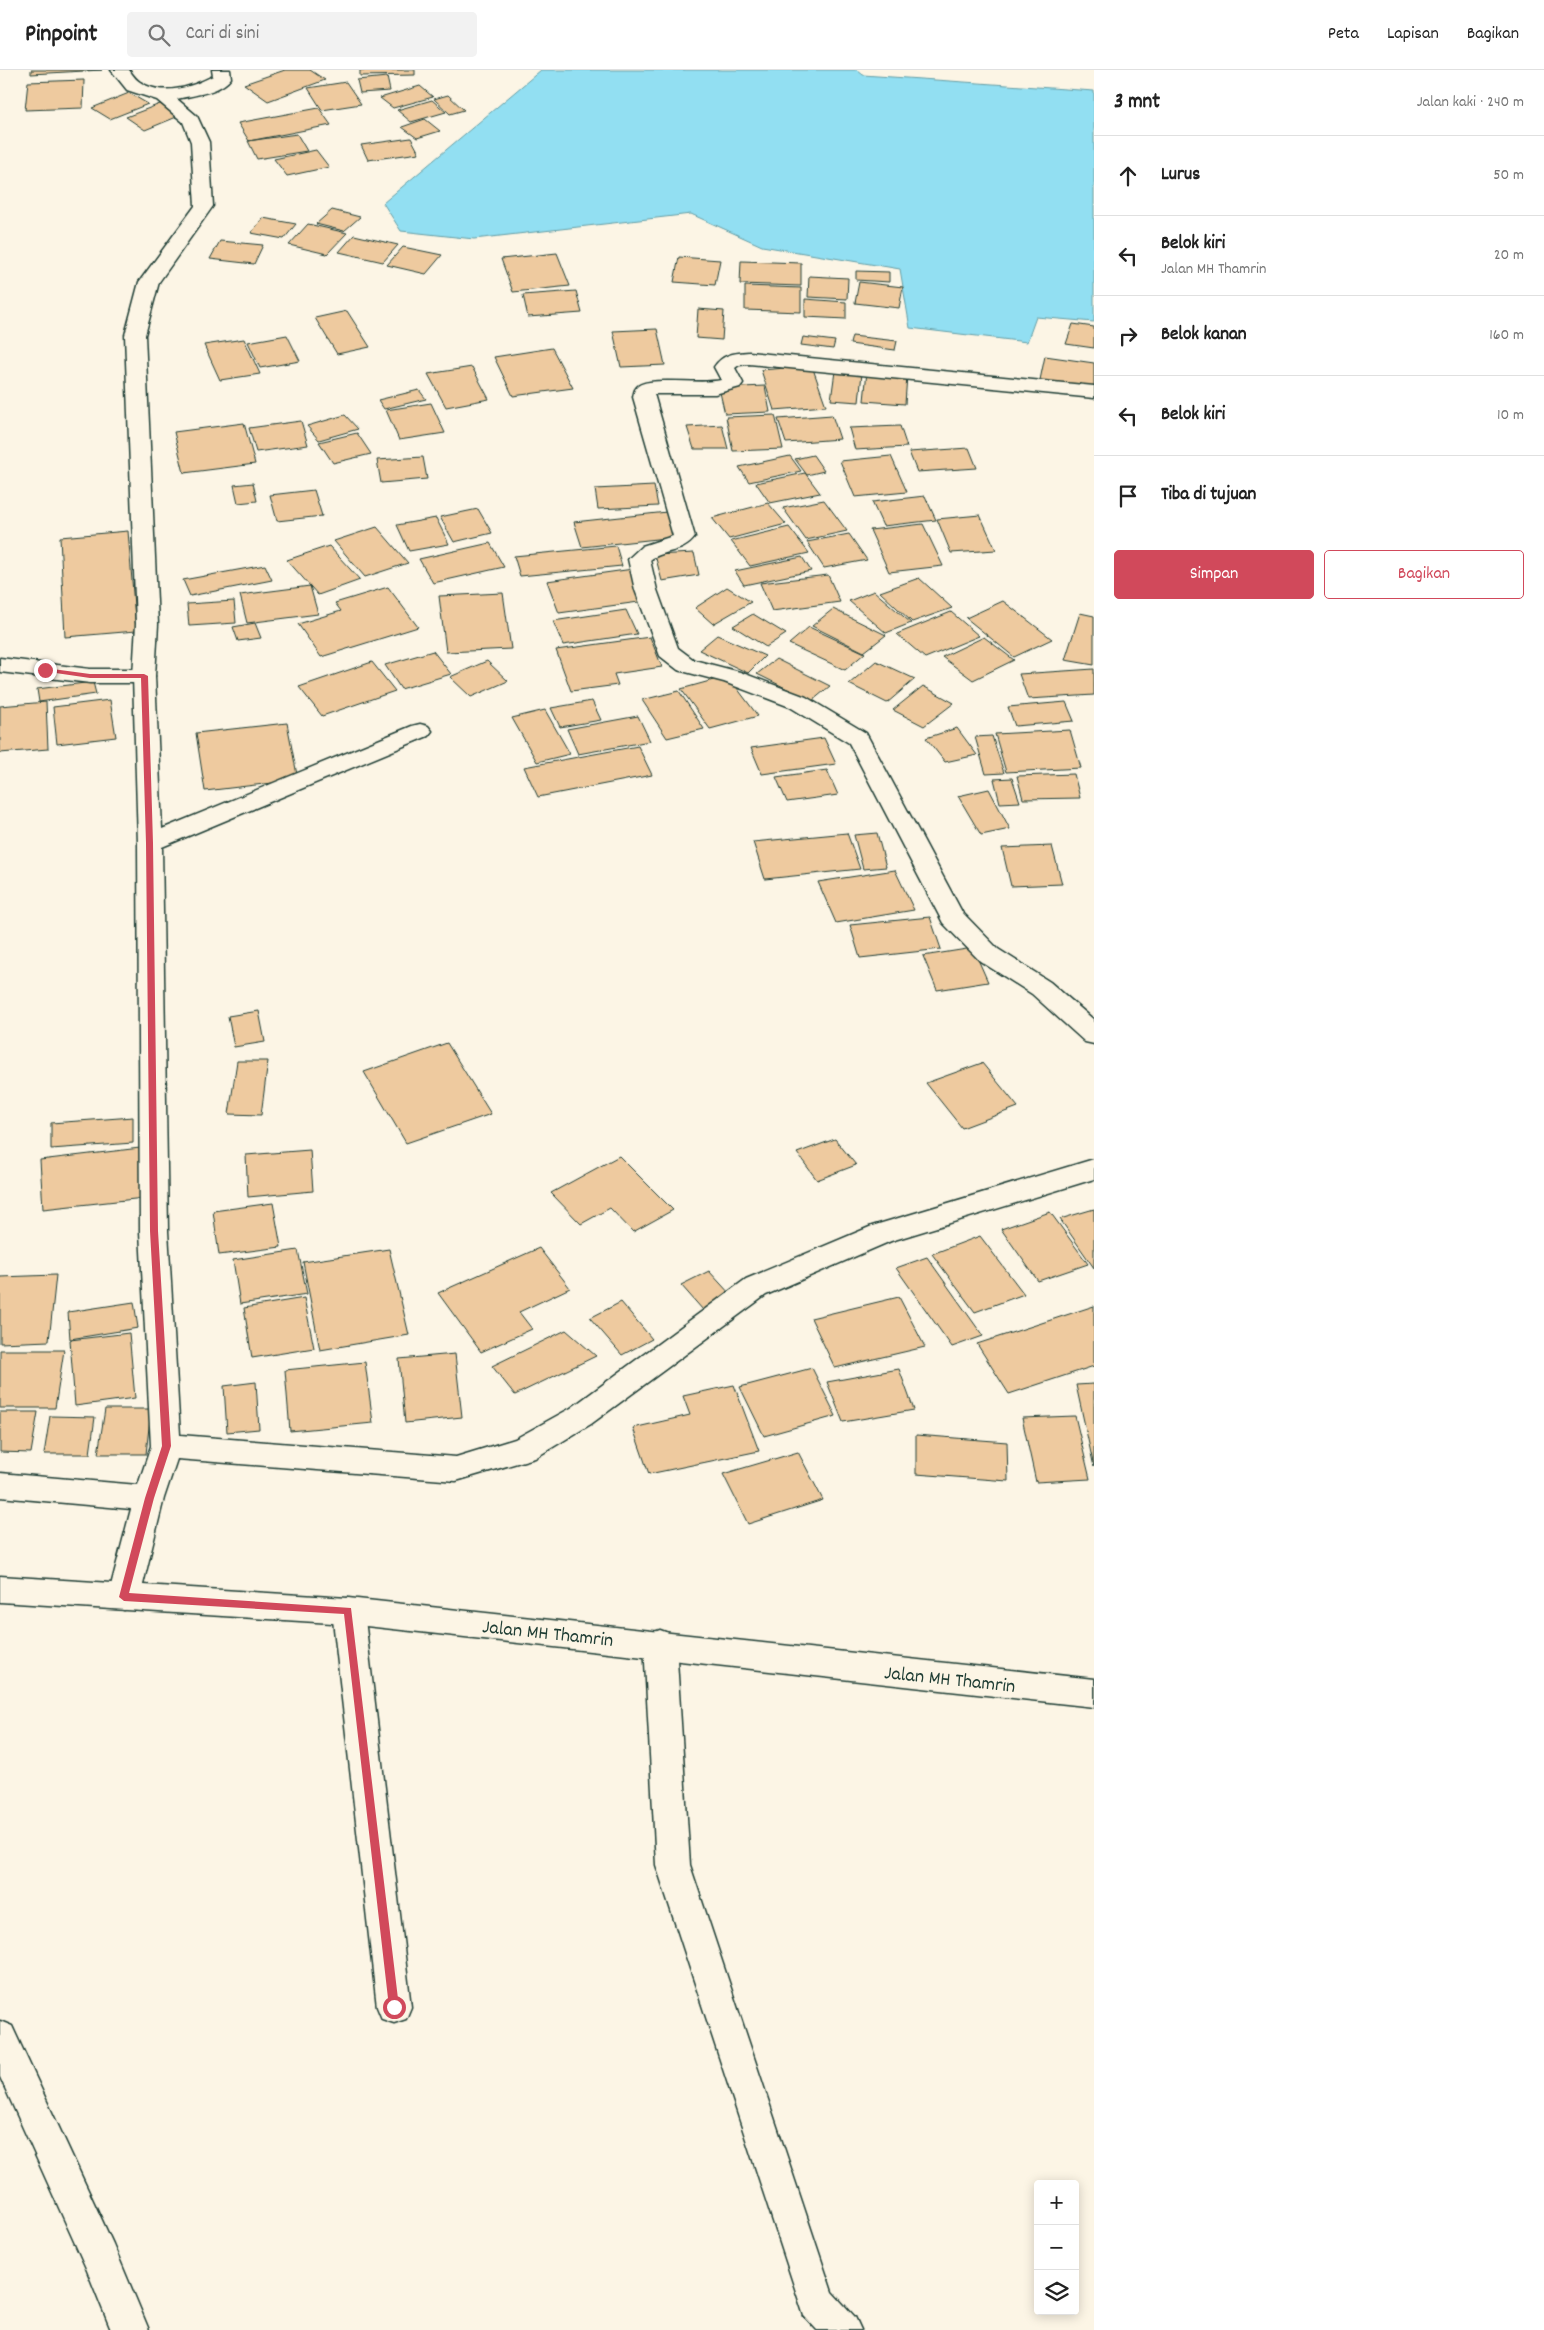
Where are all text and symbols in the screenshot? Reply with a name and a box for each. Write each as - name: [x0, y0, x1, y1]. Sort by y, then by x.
- search box: [127, 12, 477, 57]
- text: Pinpoint: [25, 18, 97, 52]
- icon: search: [145, 21, 173, 49]
- text: Cari di sini: [185, 21, 259, 48]
- text: Peta: [1328, 22, 1359, 47]
- text: Lapisan: [1387, 22, 1439, 47]
- text: Bagikan: [1467, 22, 1519, 47]
- text: 3 mnt: [1114, 88, 1160, 118]
- text: Jalan kaki · 240 m: [1417, 91, 1524, 114]
- icon: ahead: [1114, 162, 1142, 190]
- text: Lurus: [1161, 162, 1200, 189]
- text: 50 m: [1493, 164, 1524, 187]
- text: Belok kiri: [1161, 231, 1225, 258]
- icon: left: [1114, 242, 1142, 270]
- text: 20 m: [1494, 244, 1524, 267]
- text: Jalan MH Thamrin: [1161, 258, 1266, 281]
- icon: right: [1114, 322, 1142, 350]
- text: Belok kanan: [1161, 322, 1247, 349]
- text: 160 m: [1489, 324, 1524, 347]
- icon: left: [1114, 402, 1142, 430]
- text: Belok kiri: [1161, 402, 1225, 429]
- text: 10 m: [1497, 404, 1524, 427]
- icon: arrive: [1114, 482, 1142, 510]
- text: Tiba di tujuan: [1161, 482, 1256, 509]
- button: Simpan: [1114, 550, 1314, 599]
- button: Bagikan: [1324, 550, 1524, 599]
- route end: [34, 659, 57, 682]
- street label: Jalan MH Thamrin: [481, 1614, 615, 1656]
- street label: Jalan MH Thamrin: [883, 1660, 1017, 1702]
- route start: [383, 1996, 406, 2019]
- map controls: [1034, 2180, 1079, 2315]
- button: +: [1034, 2180, 1079, 2225]
- button: −: [1034, 2225, 1079, 2270]
- button: layers: [1034, 2270, 1079, 2315]

